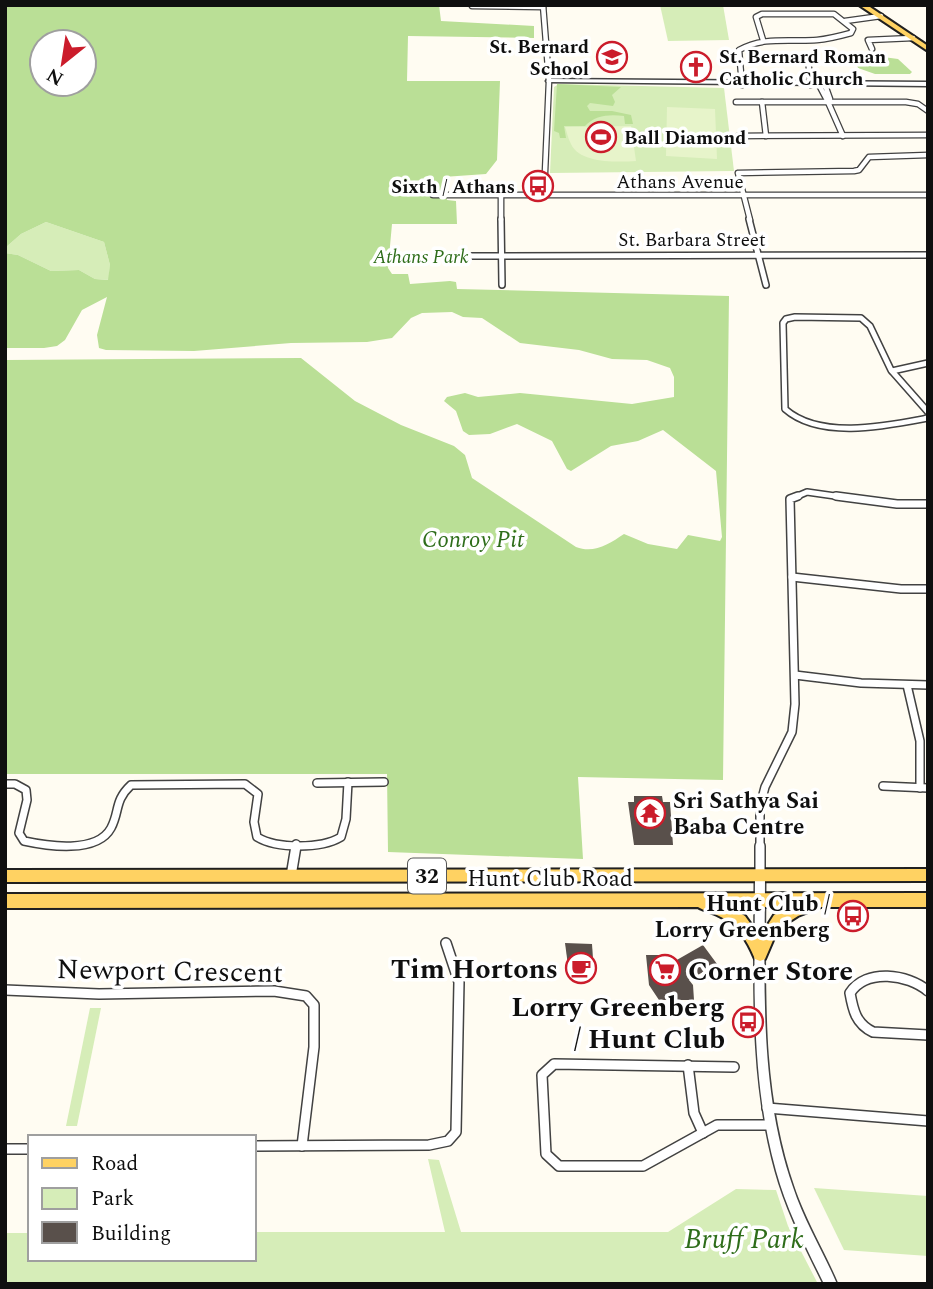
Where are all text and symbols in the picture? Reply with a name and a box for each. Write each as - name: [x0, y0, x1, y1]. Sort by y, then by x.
- north arrow: [28, 28, 98, 98]
- place label: St. Bernard School: [489, 33, 589, 84]
- school or university icon: St. Bernard School: [595, 40, 629, 74]
- place label: St. Bernard Roman Catholic Church: [719, 43, 887, 94]
- church icon: St. Bernard Roman Catholic Church: [679, 50, 713, 84]
- text: N: [41, 60, 69, 93]
- sports icon: Ball Diamond: [584, 120, 618, 154]
- place label: Ball Diamond: [624, 124, 746, 153]
- street label: Athans Avenue: [616, 168, 744, 197]
- bus stop icon: Sixth / Athans: [521, 169, 555, 203]
- place label: Sixth / Athans: [391, 173, 515, 202]
- street label: St. Barbara Street: [618, 226, 766, 255]
- park label: Athans Park: [372, 243, 469, 272]
- park label: Conroy Pit: [422, 523, 525, 558]
- place label: Sri Sathya Sai Baba Centre: [673, 784, 819, 845]
- temple icon: Sri Sathya Sai Baba Centre: [633, 796, 667, 830]
- road number: 32: [408, 858, 446, 894]
- street label: Hunt Club Road: [467, 862, 633, 897]
- place label: Hunt Club / Lorry Greenberg: [654, 887, 830, 948]
- bus stop icon: Hunt Club / Lorry Greenberg: [836, 899, 870, 933]
- street label: Newport Crescent: [56, 948, 284, 995]
- place label: Tim Hortons: [391, 948, 558, 991]
- place label: Corner Store: [688, 950, 853, 993]
- cafe icon: Tim Hortons: [564, 951, 598, 985]
- supermarket icon: Corner Store: [648, 953, 682, 987]
- place label: Lorry Greenberg / Hunt Club: [511, 986, 725, 1061]
- bus stop icon: Lorry Greenberg / Hunt Club: [731, 1005, 765, 1039]
- legend: [28, 1135, 256, 1261]
- text: Road: [91, 1148, 138, 1180]
- text: Park: [91, 1183, 135, 1215]
- text: Building: [91, 1218, 171, 1250]
- park label: Bruff Park: [684, 1218, 804, 1261]

